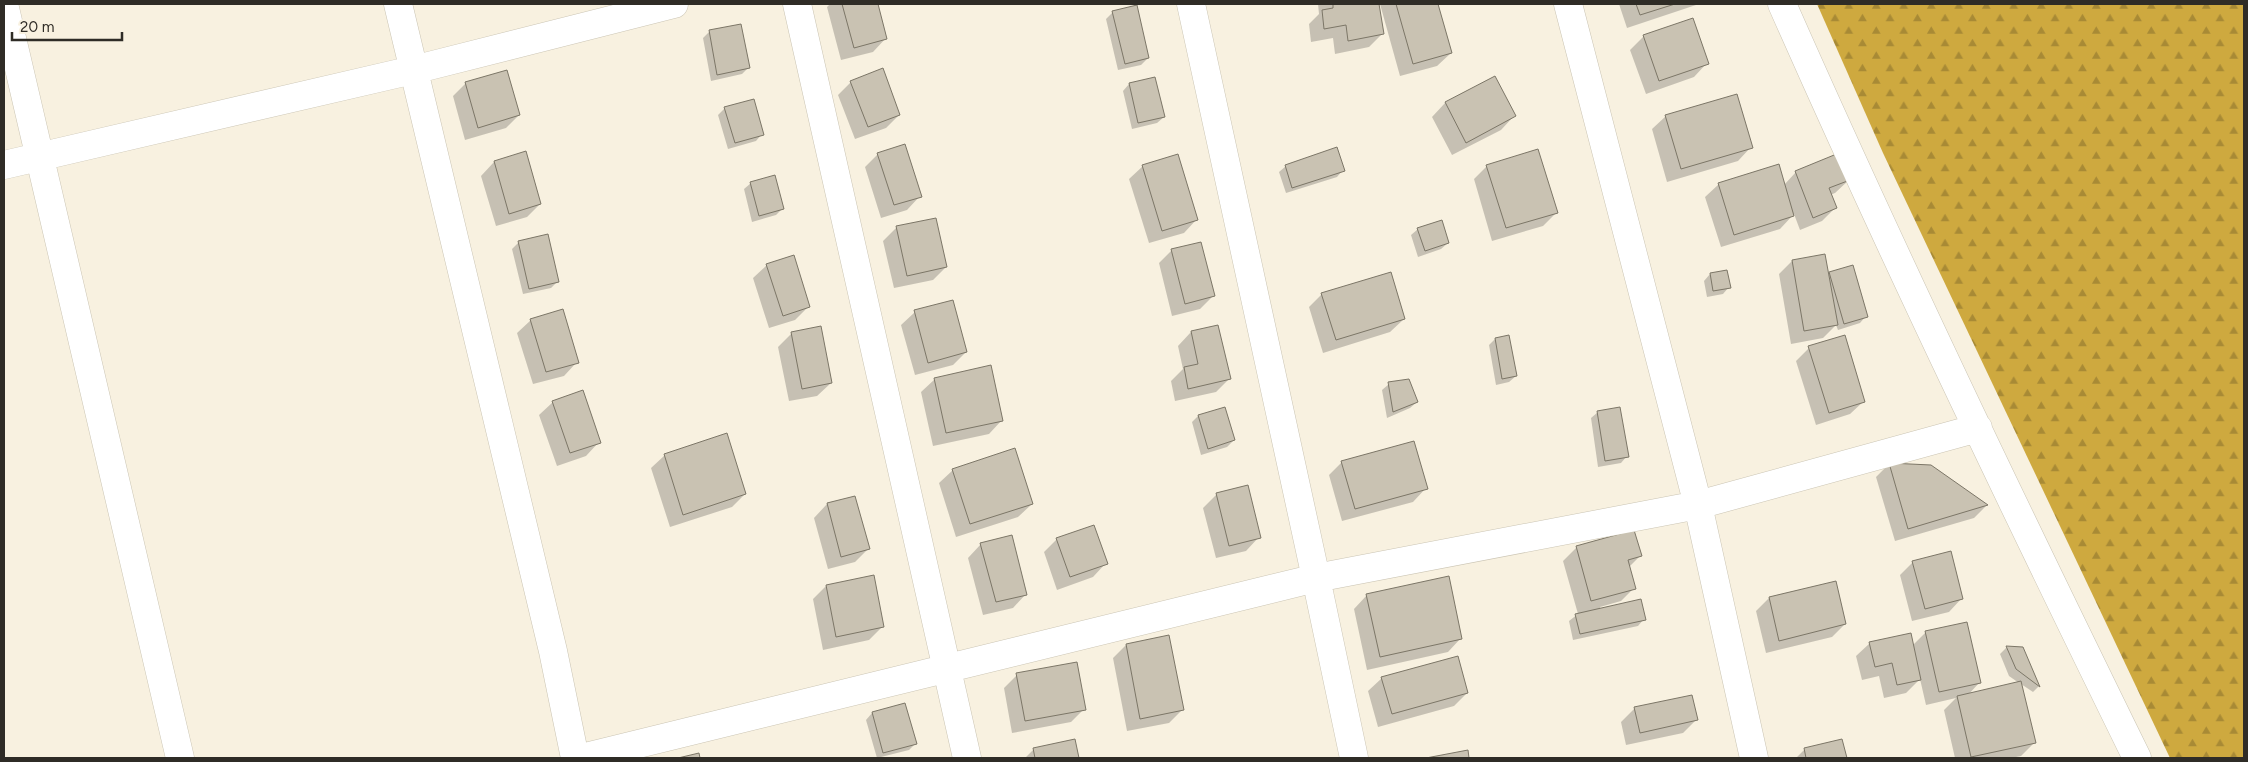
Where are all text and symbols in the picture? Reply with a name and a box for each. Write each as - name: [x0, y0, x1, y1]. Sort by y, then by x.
- scale bar: [12, 10, 122, 42]
- text: 20 m: [20, 18, 54, 36]

